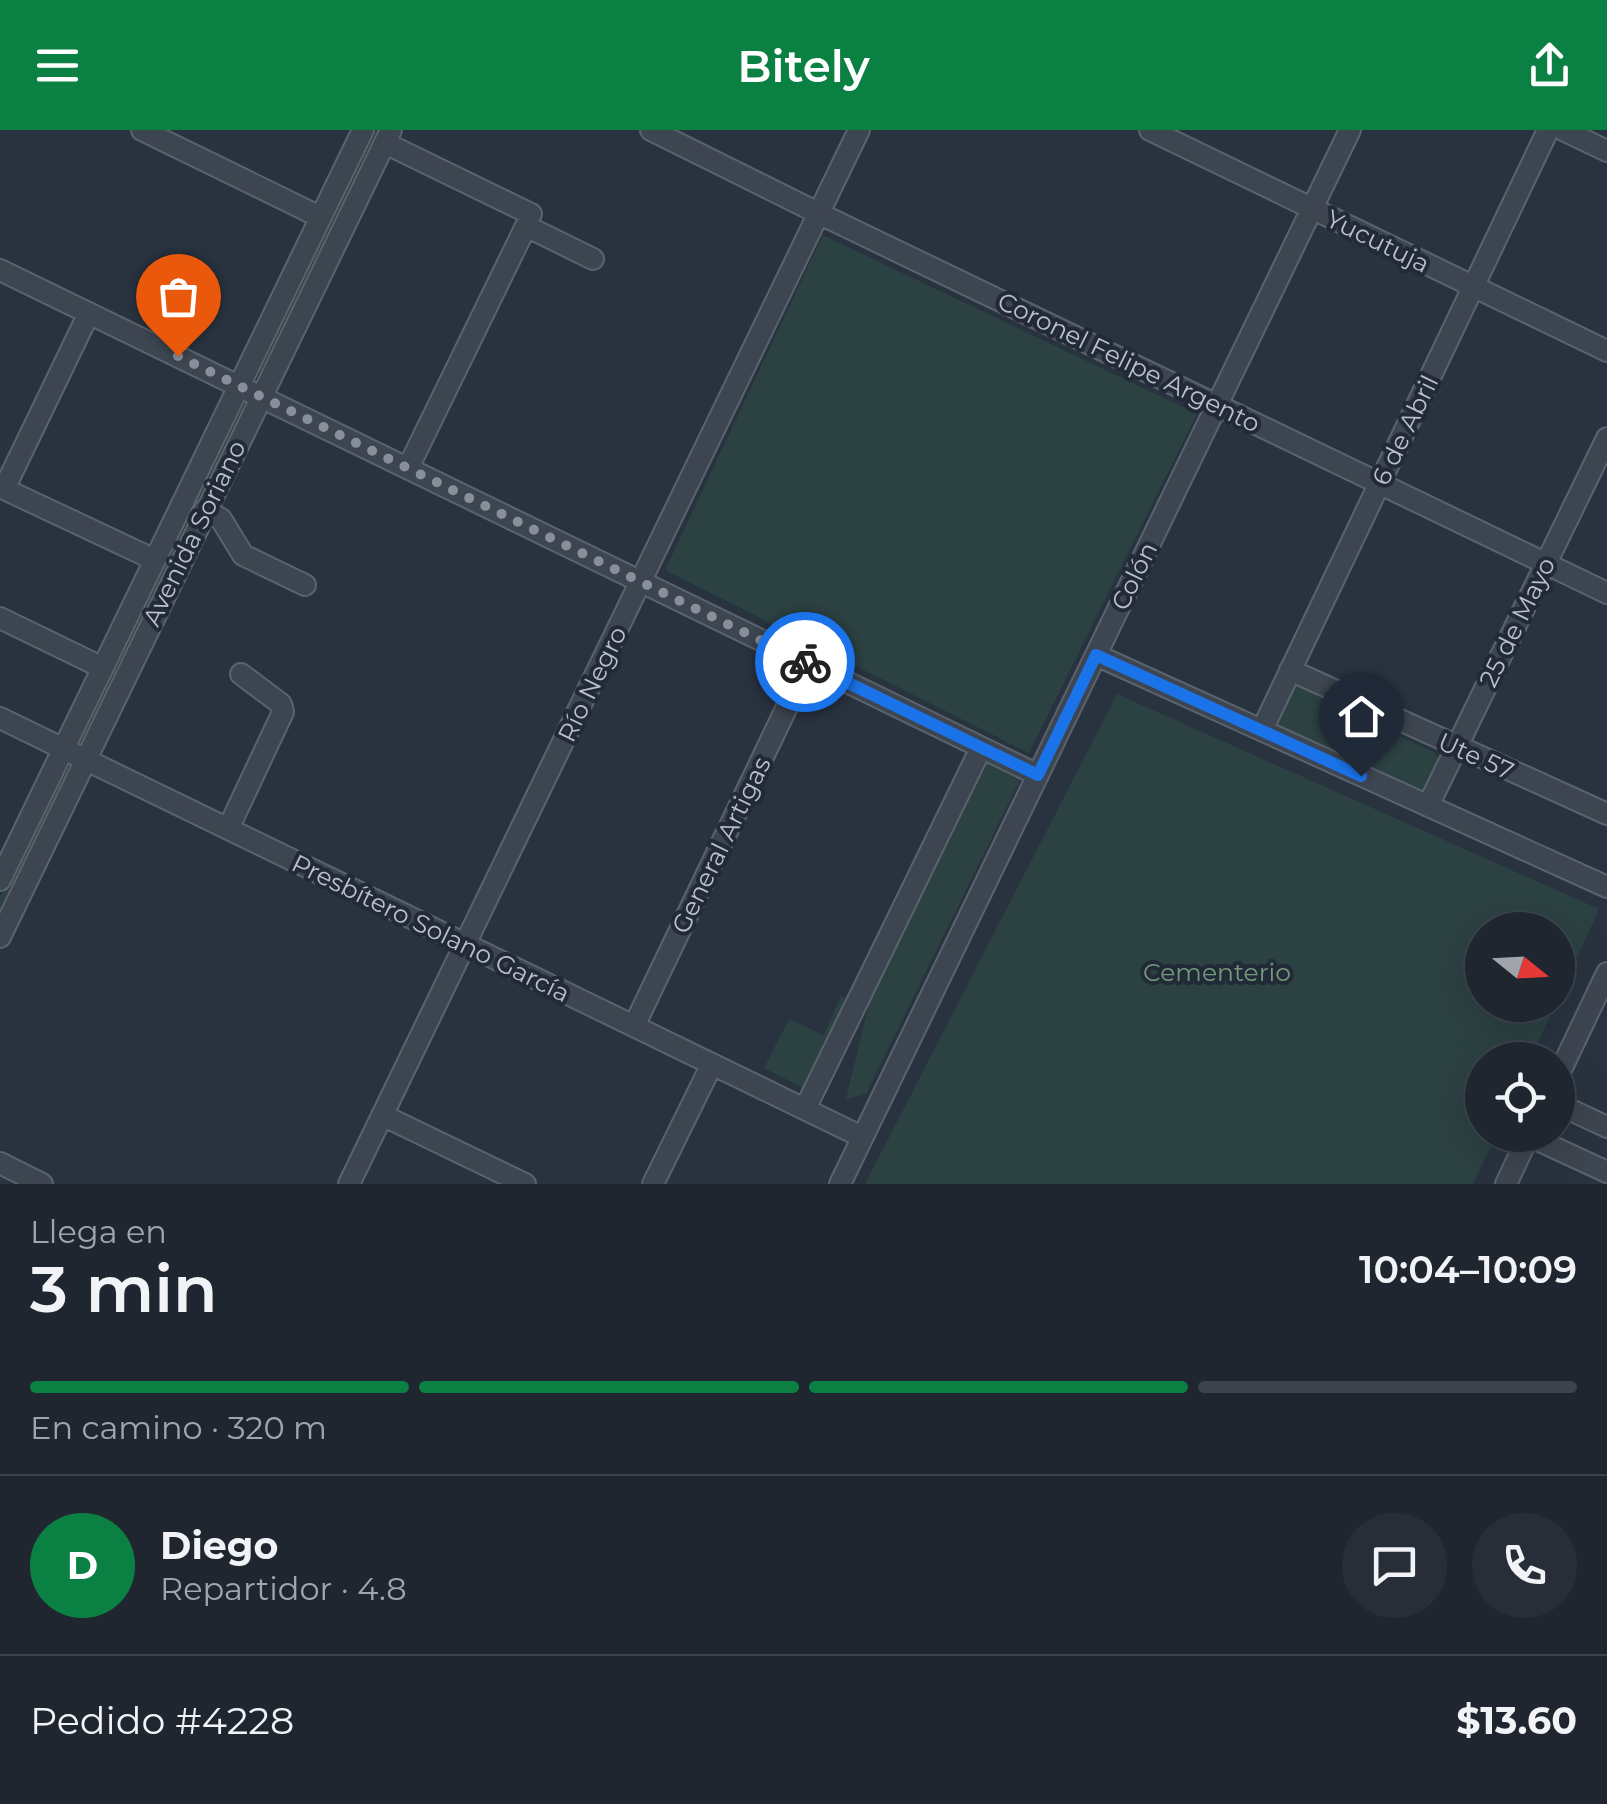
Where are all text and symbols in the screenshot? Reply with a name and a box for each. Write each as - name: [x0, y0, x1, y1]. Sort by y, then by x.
- icon: menu: [30, 38, 85, 93]
- text: Bitely: [737, 38, 870, 93]
- icon: share: [1522, 38, 1577, 93]
- street label: Yucutuja: [1321, 203, 1435, 279]
- pin: [136, 254, 221, 357]
- icon: bag: [151, 269, 206, 324]
- street label: Coronel Felipe Argento: [993, 285, 1265, 439]
- street label: 6 de Abril: [1366, 370, 1444, 490]
- street label: Avenida Soriano: [136, 435, 252, 631]
- street label: Colón: [1105, 537, 1163, 615]
- street label: 25 de Mayo: [1473, 552, 1561, 692]
- courier: [755, 612, 855, 712]
- street label: Río Negro: [551, 621, 633, 747]
- icon: bike: [778, 635, 833, 690]
- pin: [1319, 674, 1404, 777]
- icon: home: [1334, 689, 1389, 744]
- street label: Ute 57: [1434, 726, 1518, 786]
- street label: General Artigas: [665, 752, 777, 938]
- street label: Presbítero Solano García: [287, 848, 575, 1008]
- north arrow: [1465, 912, 1575, 1022]
- map controls: [1465, 912, 1575, 1152]
- park label: Cementerio: [1143, 957, 1291, 987]
- button: locate: [1465, 1042, 1575, 1152]
- text: Llega en: [30, 1212, 167, 1251]
- text: 10:04–10:09: [1359, 1246, 1577, 1293]
- text: 3 min: [30, 1249, 218, 1328]
- text: En camino · 320 m: [30, 1408, 327, 1447]
- button: chat: [1342, 1513, 1447, 1618]
- button: phone: [1472, 1513, 1577, 1618]
- text: Diego: [160, 1522, 278, 1569]
- text: D: [67, 1542, 98, 1589]
- text: Repartidor · 4.8: [160, 1569, 407, 1608]
- text: Pedido #4228: [30, 1697, 294, 1744]
- text: $13.60: [1456, 1697, 1577, 1744]

